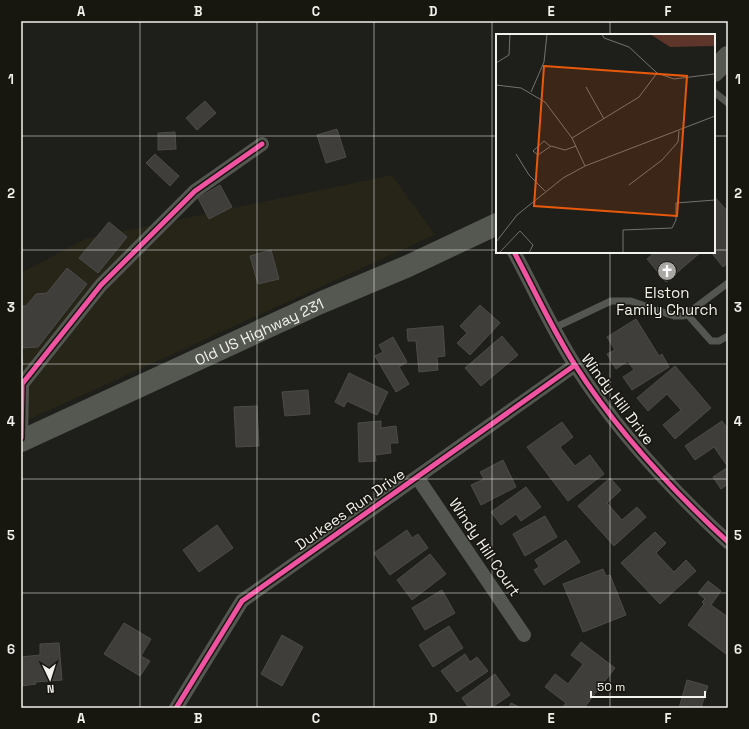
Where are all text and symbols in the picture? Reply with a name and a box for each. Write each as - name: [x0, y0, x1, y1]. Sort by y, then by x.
- text: A: [77, 3, 86, 20]
- text: B: [194, 3, 203, 20]
- text: C: [312, 3, 320, 20]
- text: D: [429, 3, 438, 20]
- text: E: [547, 3, 555, 20]
- text: F: [665, 3, 672, 20]
- inset map: [496, 34, 715, 253]
- text: 1: [8, 71, 14, 88]
- text: 1: [735, 71, 741, 88]
- text: 2: [7, 185, 15, 202]
- text: 2: [734, 185, 742, 202]
- church icon: Elston Family Church: [656, 260, 678, 282]
- place label: Elston Family Church: [616, 283, 718, 319]
- street label: Old US Highway 231: [191, 293, 326, 369]
- text: 3: [7, 299, 15, 316]
- text: 3: [734, 299, 742, 316]
- street label: Windy Hill Drive: [578, 350, 659, 448]
- text: 4: [7, 413, 15, 430]
- text: 4: [734, 413, 742, 430]
- street label: Durkees Run Drive: [291, 464, 409, 554]
- street label: Windy Hill Court: [445, 494, 525, 600]
- text: 5: [7, 527, 15, 544]
- text: 5: [734, 527, 742, 544]
- text: 6: [7, 641, 15, 658]
- text: 6: [734, 641, 742, 658]
- north arrow: [30, 659, 70, 699]
- scale bar: [591, 673, 705, 699]
- text: 50 m: [597, 679, 625, 695]
- text: N: [47, 682, 55, 696]
- text: A: [77, 710, 86, 727]
- text: B: [194, 710, 203, 727]
- text: C: [312, 710, 320, 727]
- text: D: [429, 710, 438, 727]
- text: E: [547, 710, 555, 727]
- text: F: [665, 710, 672, 727]

